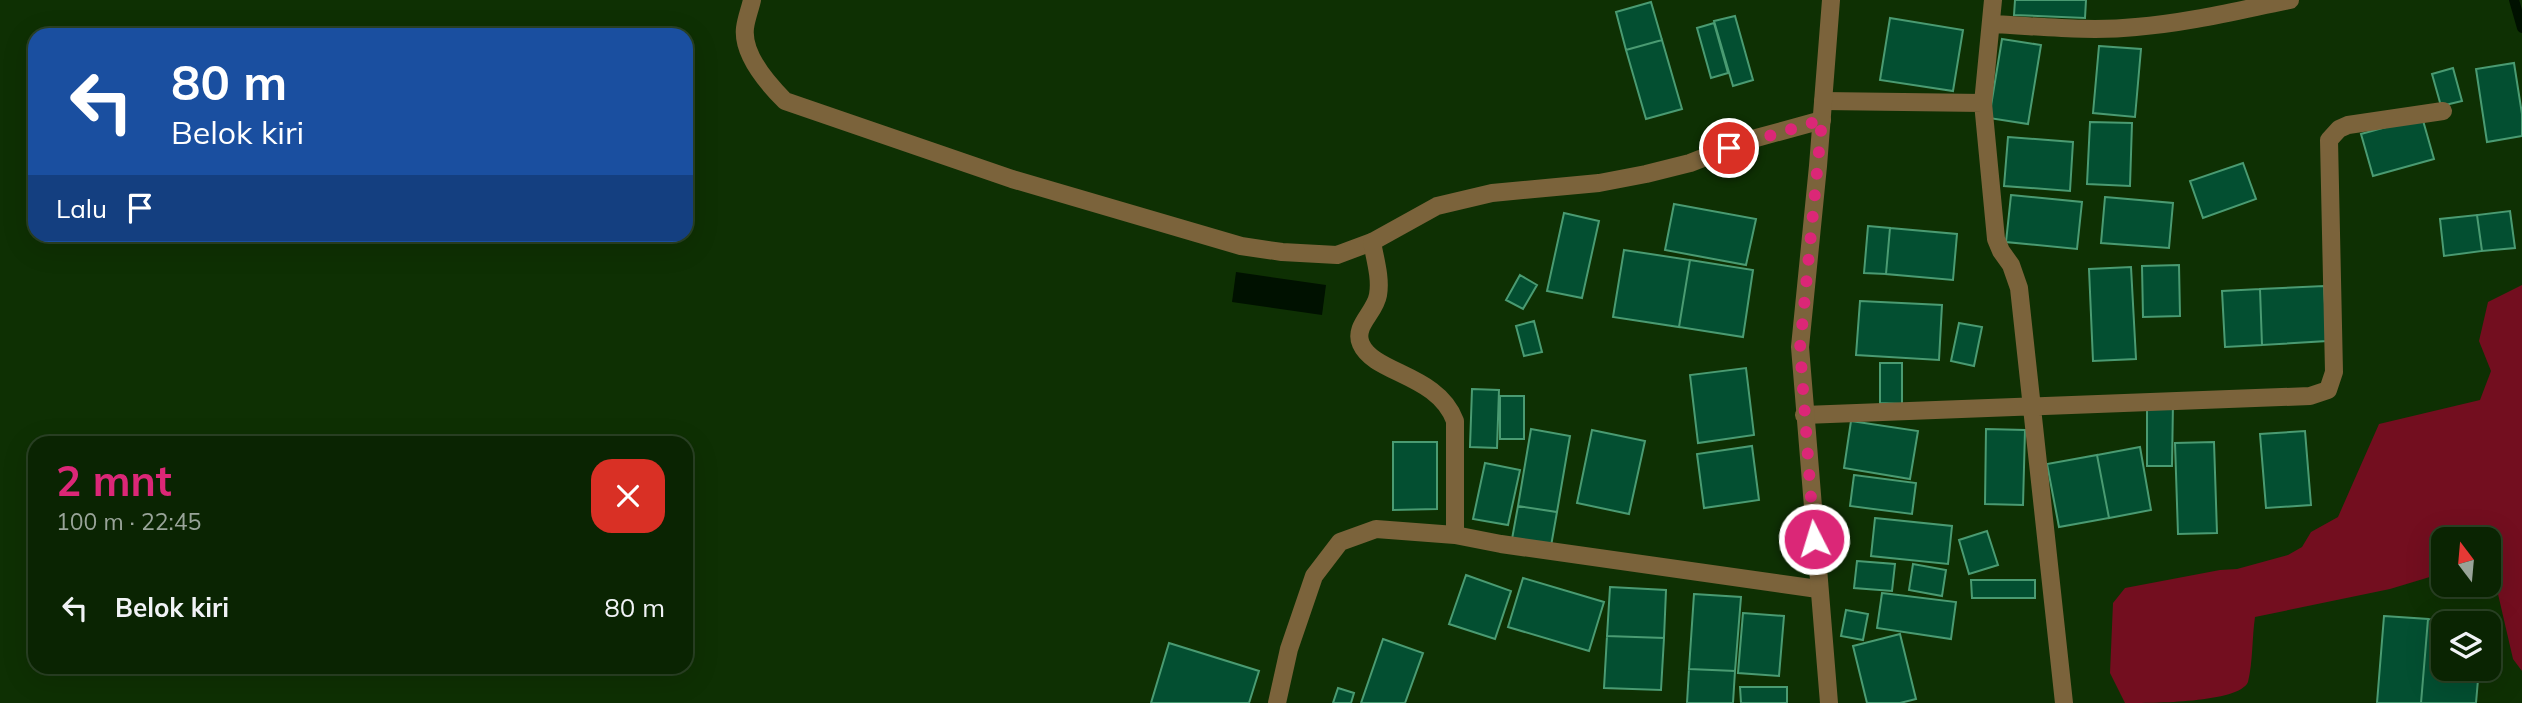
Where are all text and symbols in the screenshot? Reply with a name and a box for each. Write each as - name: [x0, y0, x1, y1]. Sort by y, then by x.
- text: 80 m: [171, 51, 287, 112]
- icon: left: [56, 56, 147, 147]
- text: Belok kiri: [171, 112, 304, 152]
- pin: [1699, 118, 1759, 178]
- icon: arrive: [1710, 129, 1748, 167]
- icon: arrive: [121, 189, 159, 227]
- text: Lalu: [56, 192, 107, 225]
- text: 2 mnt: [56, 454, 172, 507]
- button: close: [591, 459, 665, 533]
- position arrow: [1777, 502, 1851, 576]
- text: 100 m · 22:45: [56, 507, 201, 536]
- north arrow: [2431, 527, 2501, 597]
- map controls: [2431, 527, 2501, 681]
- icon: left: [56, 589, 94, 627]
- text: Belok kiri: [115, 591, 229, 624]
- text: 80 m: [604, 591, 665, 624]
- button: layers: [2431, 611, 2501, 681]

